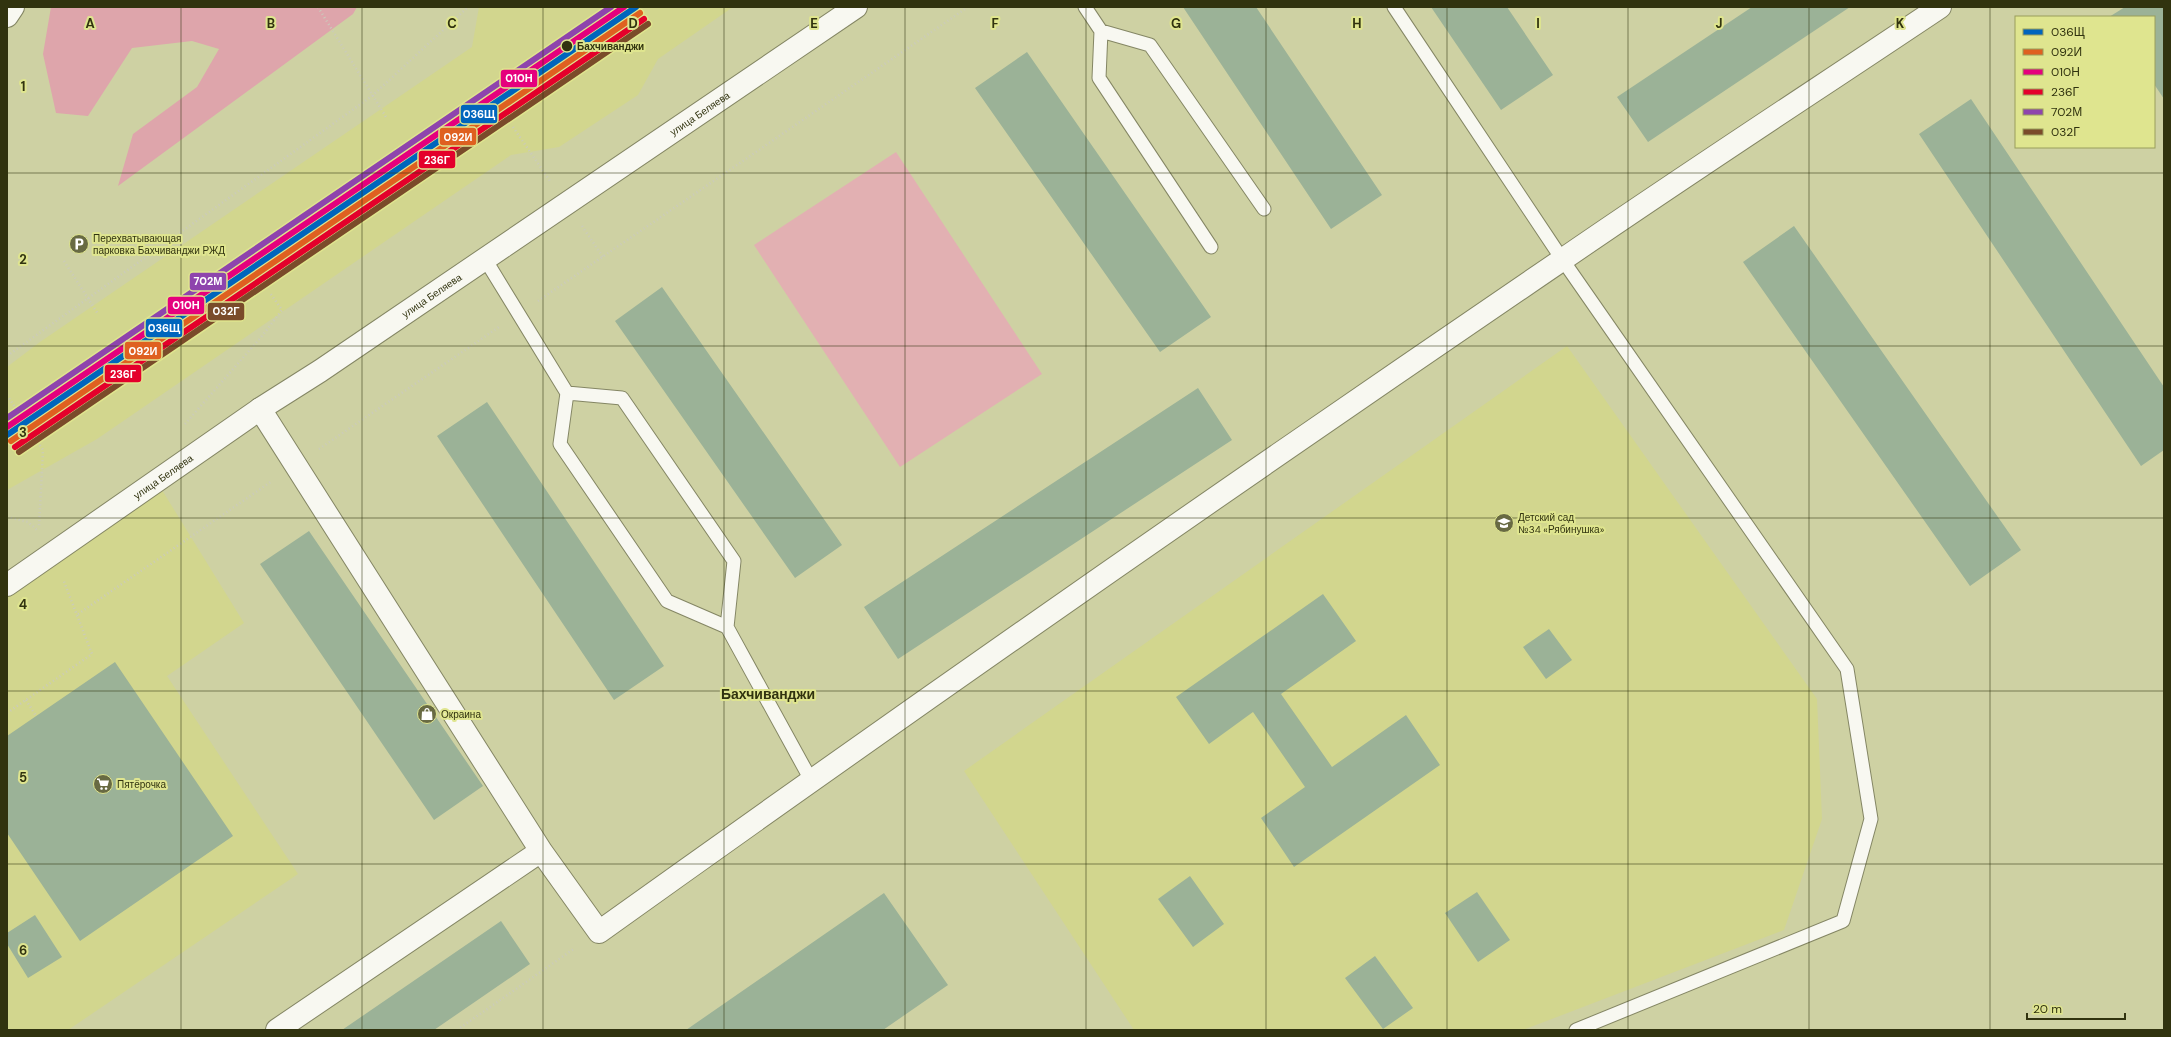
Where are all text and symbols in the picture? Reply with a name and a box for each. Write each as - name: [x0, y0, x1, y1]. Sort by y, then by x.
- text: A: [85, 15, 95, 32]
- text: B: [267, 15, 275, 32]
- text: C: [447, 15, 457, 32]
- text: D: [628, 15, 638, 32]
- text: E: [810, 15, 818, 32]
- text: F: [991, 15, 999, 32]
- text: G: [1171, 15, 1181, 32]
- text: H: [1352, 15, 1362, 32]
- text: I: [1536, 15, 1540, 32]
- text: J: [1715, 15, 1723, 32]
- text: K: [1896, 15, 1905, 32]
- legend: [2015, 16, 2155, 148]
- text: 036Щ: [2051, 24, 2085, 40]
- marker: Бахчиванджи: [560, 39, 574, 53]
- place label: Бахчиванджи: [577, 40, 644, 53]
- text: 092И: [2051, 44, 2082, 60]
- text: 010Н: [2051, 64, 2080, 80]
- line badge: 010Н: [500, 69, 538, 88]
- text: 010Н: [505, 71, 533, 85]
- text: 1: [21, 78, 25, 95]
- text: 236Г: [2051, 84, 2080, 100]
- street label: улица Беляева: [667, 88, 732, 138]
- line badge: 036Щ: [460, 104, 498, 124]
- text: 702М: [2051, 104, 2082, 120]
- text: 036Щ: [463, 107, 496, 121]
- text: 032Г: [2051, 124, 2080, 140]
- line badge: 092И: [439, 127, 477, 146]
- text: 092И: [444, 130, 473, 144]
- line badge: 236Г: [418, 150, 456, 169]
- text: 236Г: [424, 153, 451, 167]
- place label: Перехватывающая парковка Бахчиванджи РЖД: [93, 232, 225, 257]
- parking icon: Перехватывающая парковка Бахчиванджи РЖД: [68, 233, 90, 255]
- text: 2: [19, 251, 27, 268]
- street label: улица Беляева: [399, 270, 464, 320]
- line badge: 702М: [189, 272, 227, 291]
- text: 702М: [193, 274, 223, 288]
- line badge: 010Н: [167, 296, 205, 315]
- text: 010Н: [172, 298, 200, 312]
- line badge: 032Г: [207, 302, 245, 321]
- text: 032Г: [213, 304, 240, 318]
- line badge: 036Щ: [145, 318, 183, 338]
- text: 036Щ: [148, 321, 181, 335]
- line badge: 092И: [124, 341, 162, 360]
- text: 092И: [129, 344, 158, 358]
- line badge: 236Г: [104, 364, 142, 383]
- text: 236Г: [110, 367, 137, 381]
- text: 3: [19, 424, 27, 441]
- street label: улица Беляева: [131, 451, 196, 502]
- place label: Детский сад №34 «Рябинушка»: [1518, 511, 1605, 536]
- school or university icon: Детский сад №34 «Рябинушка»: [1493, 512, 1515, 534]
- text: 4: [19, 596, 27, 613]
- district label: Бахчиванджи: [721, 685, 815, 703]
- shop icon: Окраина: [416, 703, 438, 725]
- place label: Окраина: [441, 708, 481, 721]
- text: 5: [19, 769, 27, 786]
- supermarket icon: Пятёрочка: [92, 773, 114, 795]
- place label: Пятёрочка: [117, 778, 166, 791]
- text: 6: [19, 942, 27, 959]
- scale bar: [2027, 995, 2125, 1021]
- text: 20 m: [2033, 1001, 2062, 1017]

